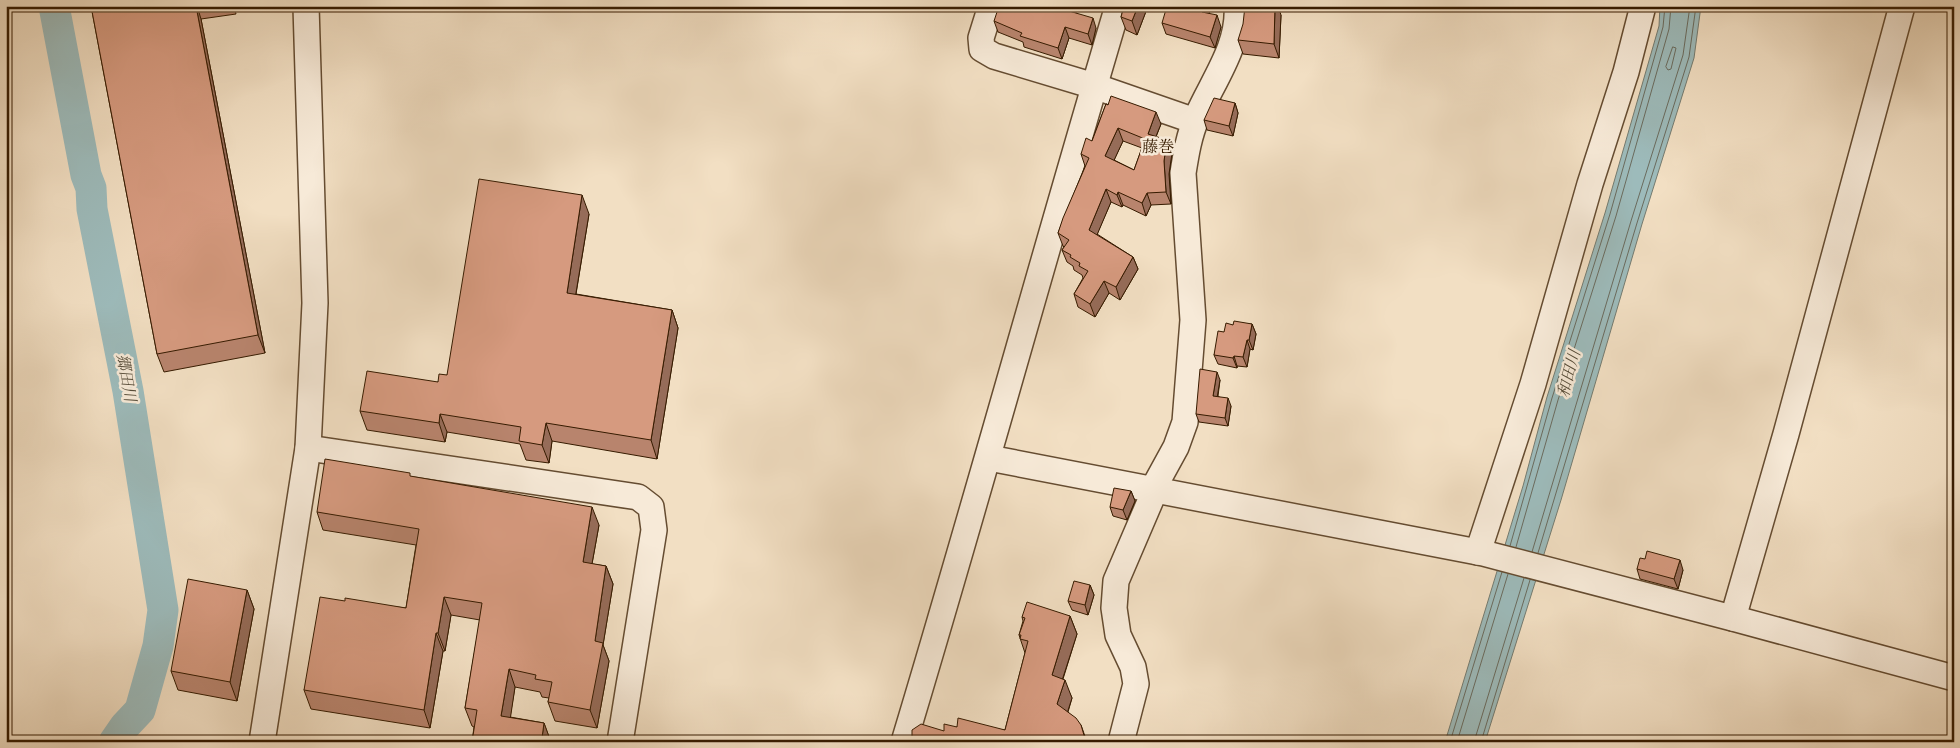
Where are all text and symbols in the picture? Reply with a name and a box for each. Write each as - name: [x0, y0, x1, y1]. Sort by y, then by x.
- district label: 藤巻: [1142, 138, 1174, 156]
- water label: 和田川: [1554, 346, 1584, 399]
- water label: 郷田川: [113, 353, 139, 405]

